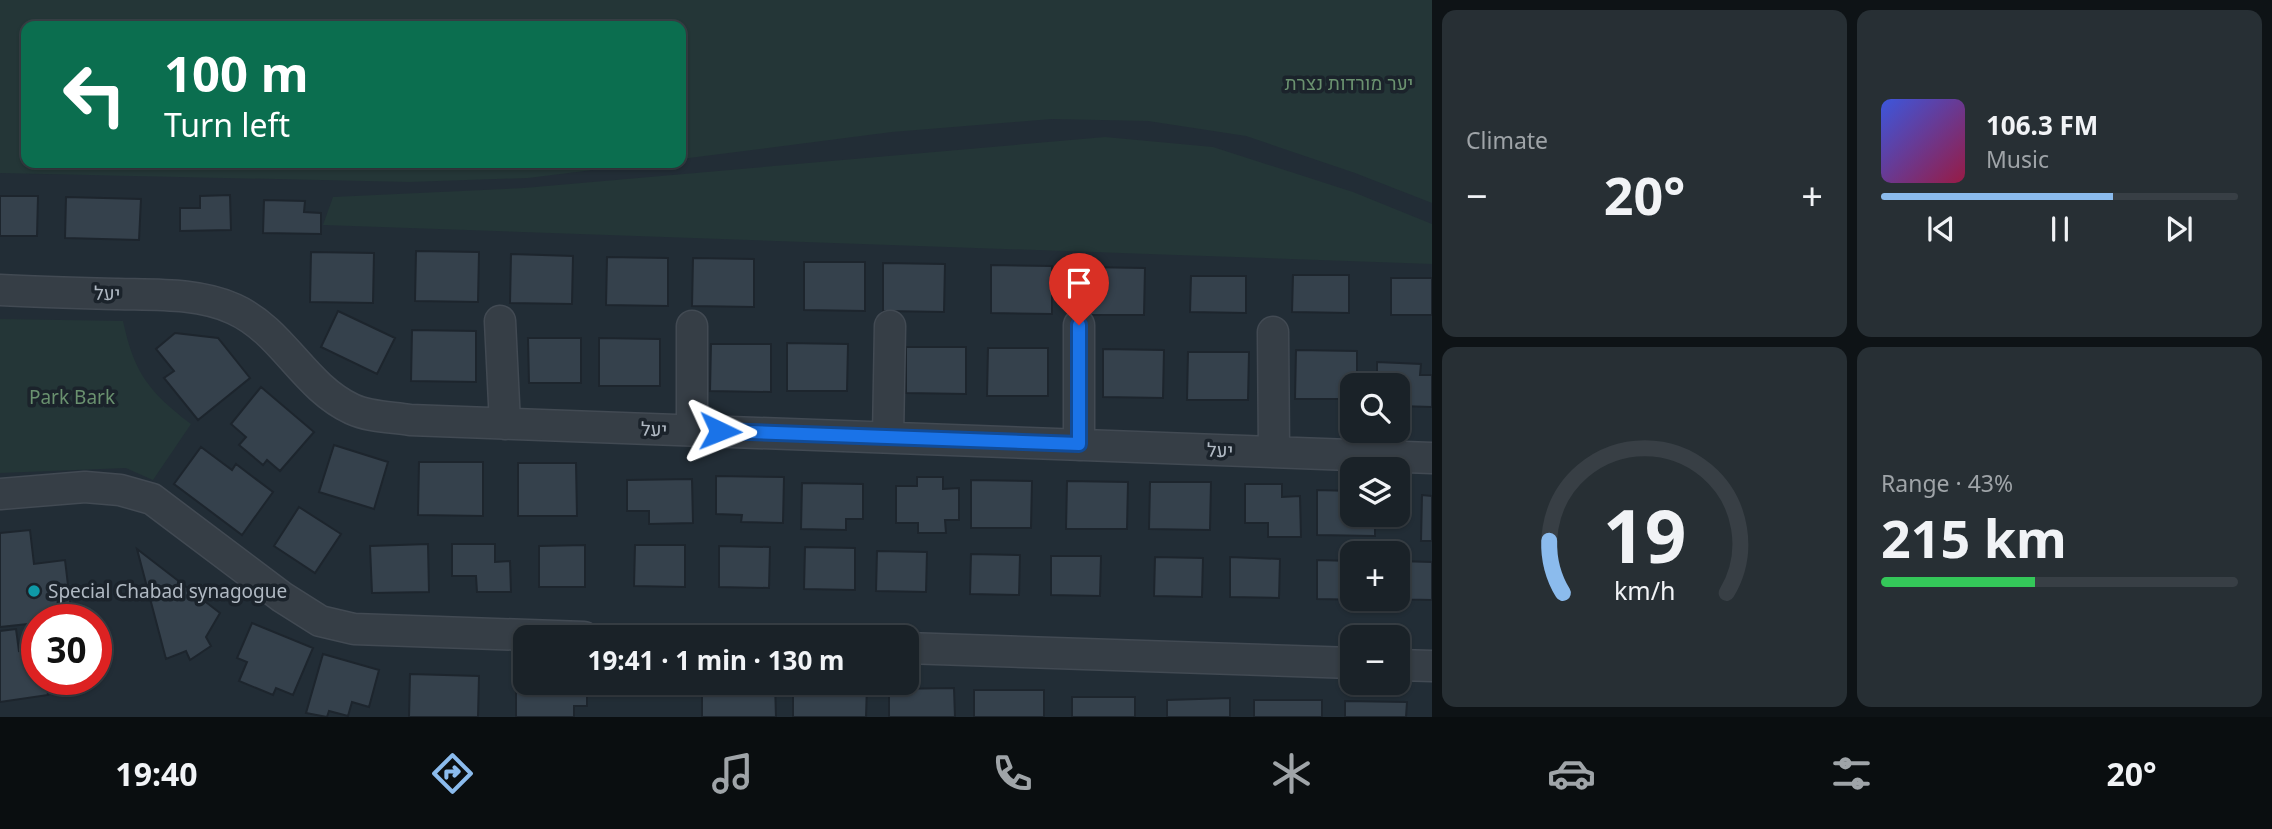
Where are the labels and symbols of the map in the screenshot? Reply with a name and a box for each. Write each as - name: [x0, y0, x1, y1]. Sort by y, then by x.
- park label: יער מורדות נצרת: [1285, 70, 1413, 96]
- pin: [1049, 253, 1109, 325]
- street label: יעל: [94, 280, 120, 306]
- park label: Park Bark: [29, 384, 115, 410]
- position arrow: [683, 394, 757, 468]
- street label: יעל: [640, 416, 668, 442]
- street label: יעל: [1206, 437, 1234, 463]
- place label: Special Chabad synagogue: [48, 578, 287, 604]
- marker: Special Chabad synagogue: [26, 583, 42, 599]
- speed limit sign: 30: [21, 604, 112, 695]

